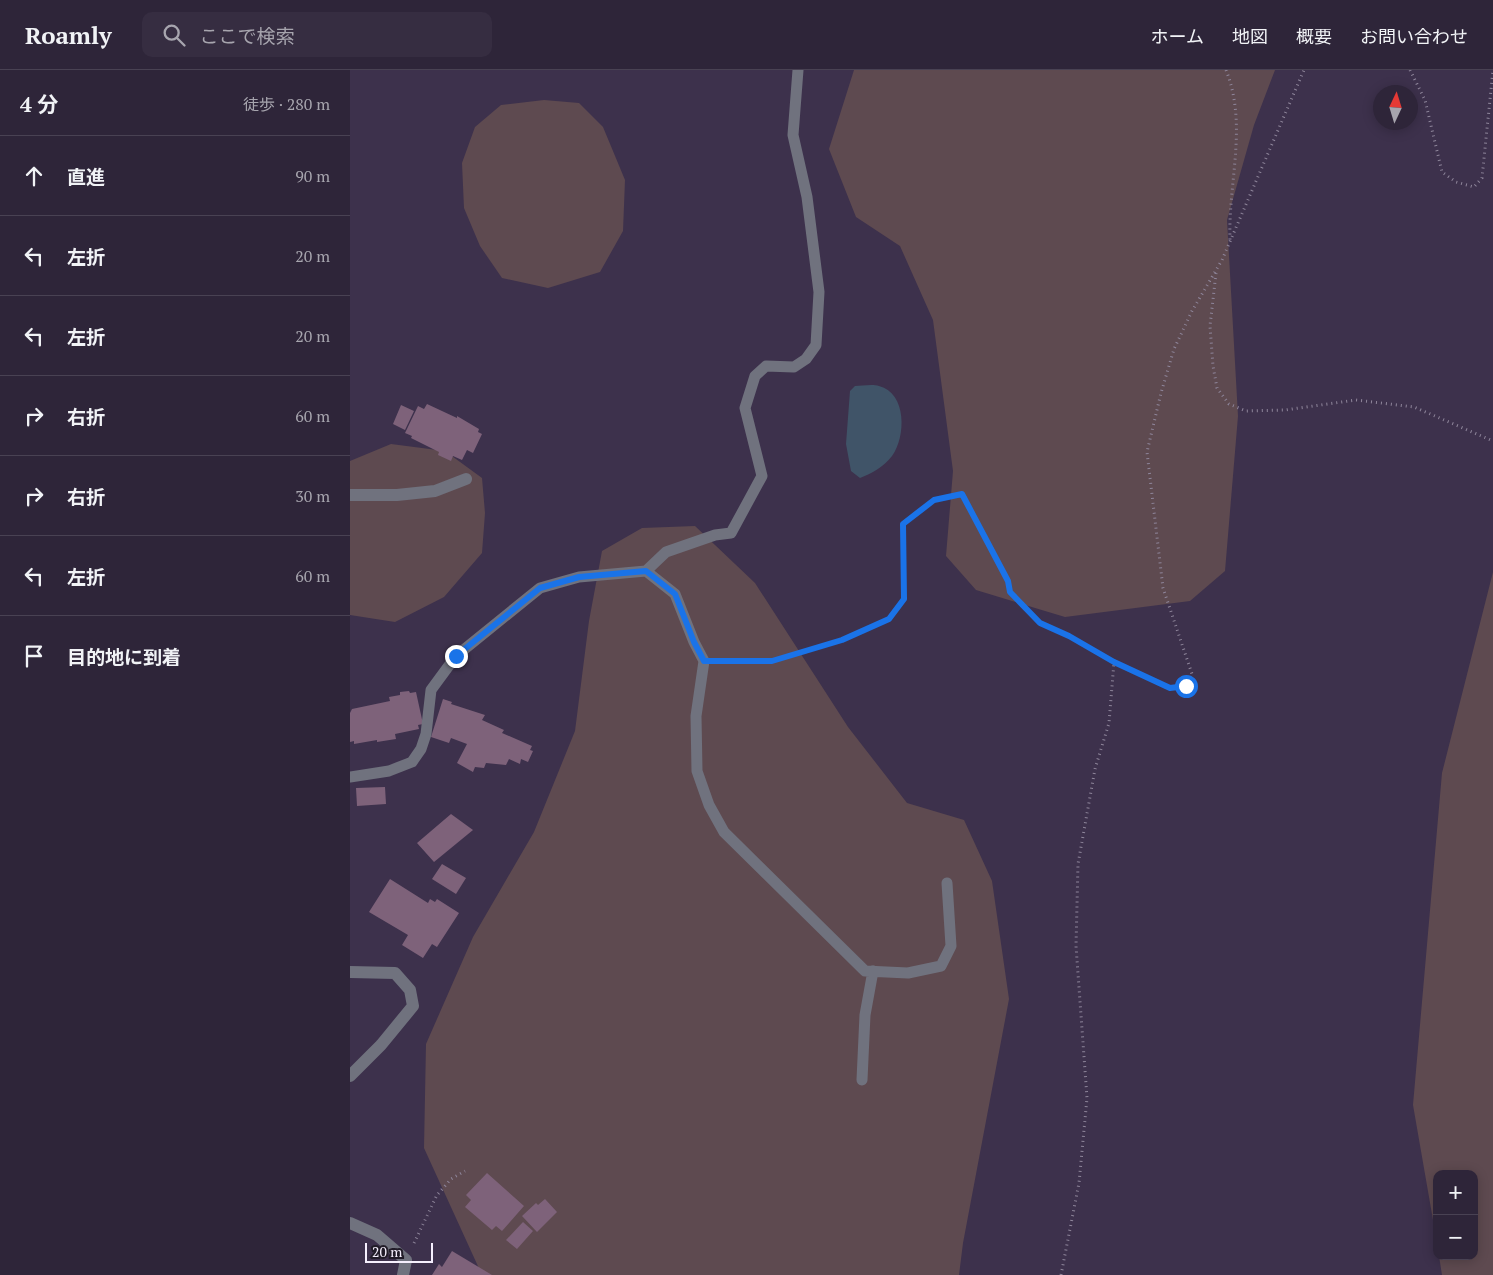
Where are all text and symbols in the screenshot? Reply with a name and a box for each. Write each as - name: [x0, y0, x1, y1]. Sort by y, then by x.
- search box: [142, 12, 492, 57]
- text: Roamly: [25, 19, 112, 51]
- icon: search: [160, 21, 188, 49]
- text: ここで検索: [200, 23, 295, 48]
- text: ホーム: [1151, 24, 1204, 48]
- text: 地図: [1232, 24, 1268, 48]
- text: 概要: [1296, 24, 1332, 48]
- text: お問い合わせ: [1360, 24, 1468, 48]
- north arrow: [1373, 85, 1418, 130]
- text: 4 分: [20, 90, 59, 118]
- text: 徒歩 · 280 m: [243, 93, 330, 115]
- icon: ahead: [20, 162, 48, 190]
- text: 直進: [67, 164, 105, 189]
- text: 90 m: [295, 165, 330, 187]
- icon: left: [20, 242, 48, 270]
- text: 左折: [67, 244, 105, 269]
- text: 20 m: [295, 245, 330, 267]
- icon: left: [20, 322, 48, 350]
- text: 左折: [67, 324, 105, 349]
- text: 20 m: [295, 325, 330, 347]
- icon: right: [20, 402, 48, 430]
- text: 右折: [67, 404, 105, 429]
- text: 60 m: [295, 405, 330, 427]
- icon: right: [20, 482, 48, 510]
- text: 右折: [67, 484, 105, 509]
- text: 30 m: [295, 485, 330, 507]
- icon: left: [20, 562, 48, 590]
- text: 左折: [67, 564, 105, 589]
- text: 60 m: [295, 565, 330, 587]
- icon: arrive: [20, 642, 48, 670]
- text: 目的地に到着: [67, 644, 181, 669]
- route end: [445, 645, 468, 668]
- route start: [1175, 675, 1198, 698]
- map controls: [1433, 1170, 1478, 1260]
- button: +: [1433, 1170, 1478, 1215]
- button: −: [1433, 1215, 1478, 1260]
- scale bar: [365, 1240, 432, 1263]
- text: 20 m: [372, 1242, 402, 1261]

